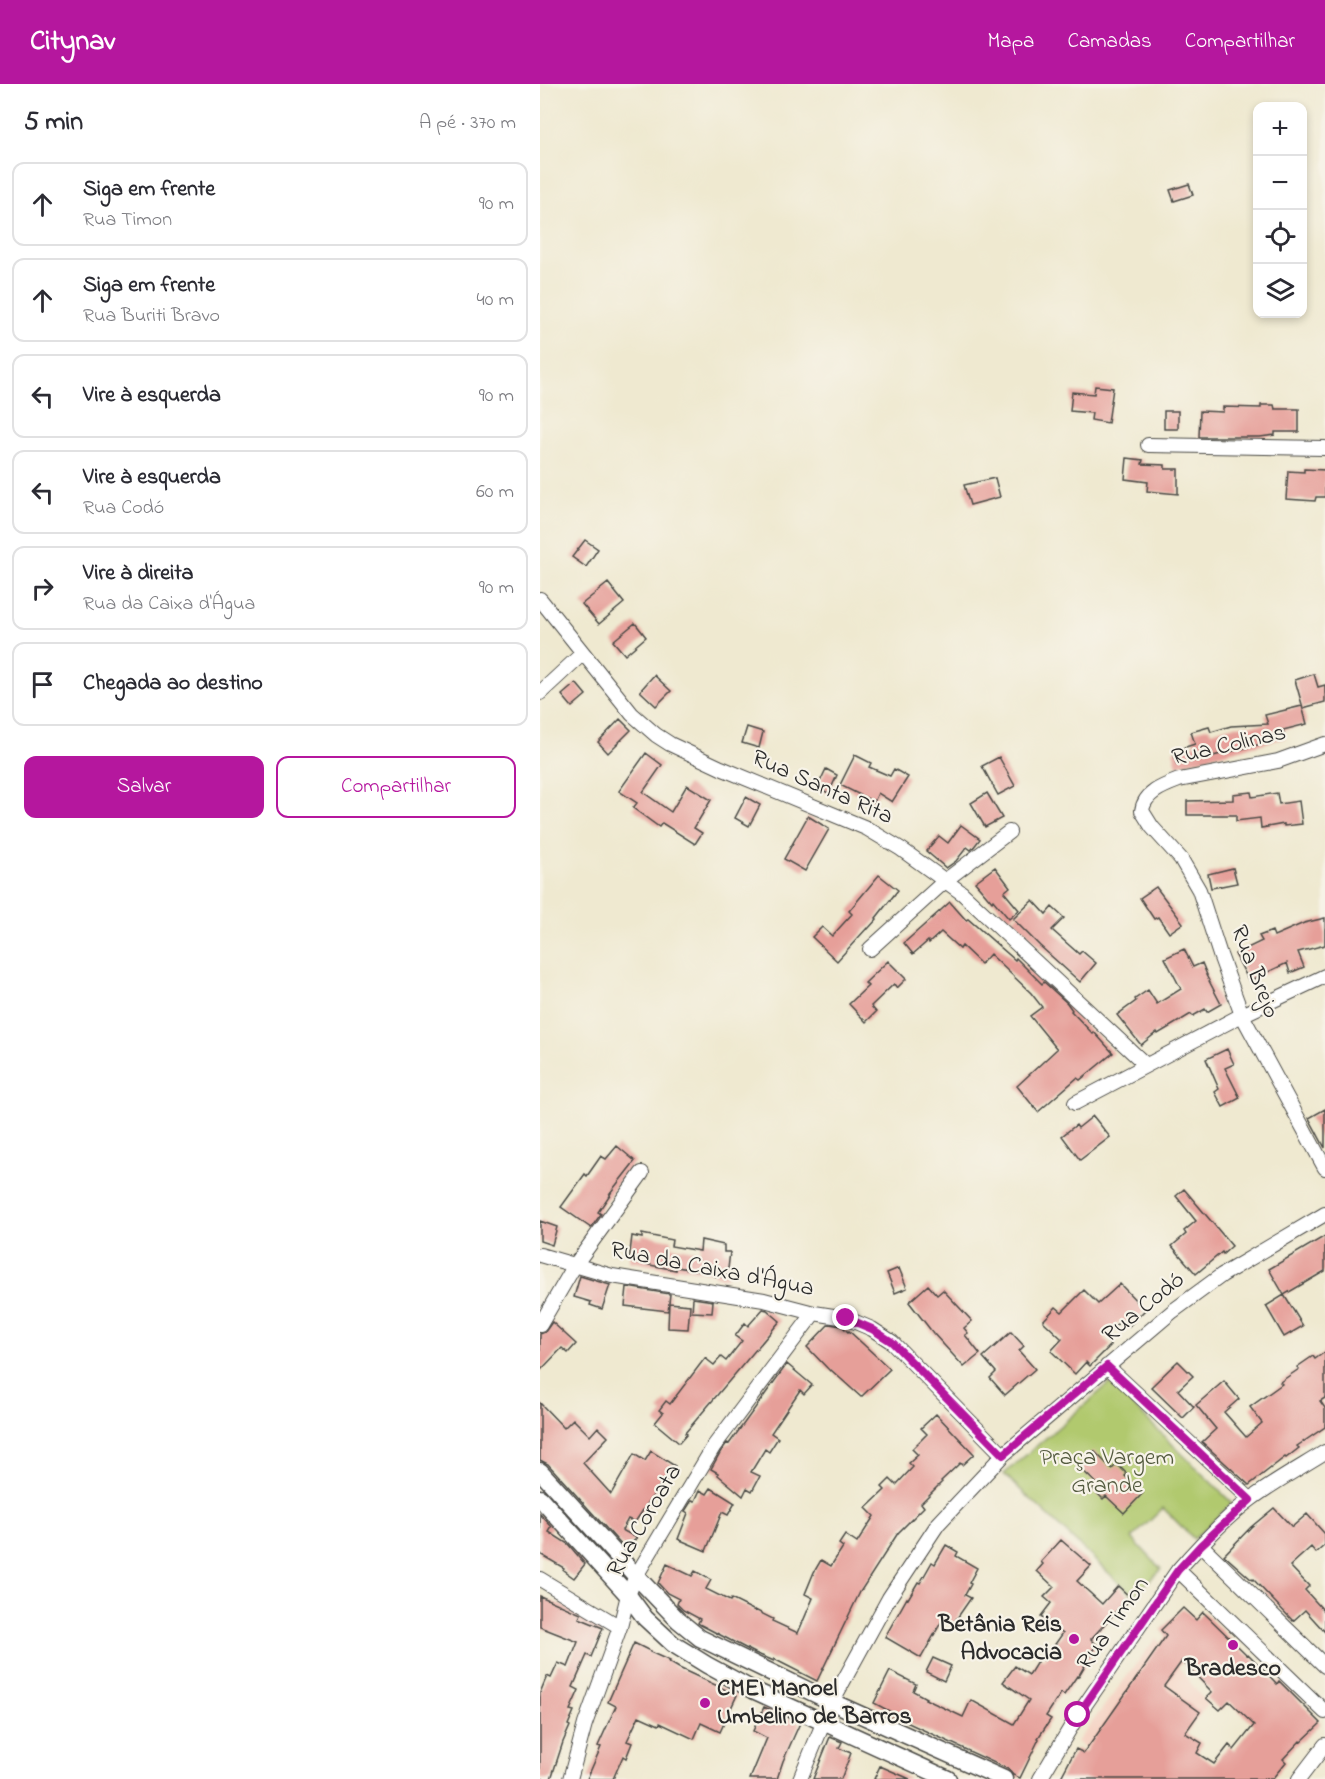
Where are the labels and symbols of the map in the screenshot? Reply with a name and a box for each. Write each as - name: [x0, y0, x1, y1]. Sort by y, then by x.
- street label: Rua Colinas: [1168, 716, 1290, 776]
- street label: Rua Santa Rita: [746, 741, 898, 835]
- street label: Rua Brejo: [1220, 920, 1288, 1024]
- street label: Rua da Caixa d'Água: [607, 1233, 817, 1307]
- street label: Rua Codó: [1095, 1264, 1193, 1352]
- route end: [832, 1304, 858, 1330]
- park label: Praça Vargem Grande: [1040, 1441, 1174, 1504]
- street label: Rua Coroata: [598, 1458, 692, 1584]
- street label: Rua Timon: [1069, 1570, 1159, 1678]
- place label: Betânia Reis Advocacia: [937, 1608, 1062, 1671]
- marker: Betânia Reis Advocacia: [1067, 1632, 1081, 1646]
- marker: Bradesco: [1226, 1638, 1240, 1652]
- place label: Bradesco: [1184, 1652, 1281, 1687]
- place label: CMEI Manoel Umbelino de Barros: [717, 1672, 912, 1735]
- marker: CMEI Manoel Umbelino de Barros: [698, 1696, 712, 1710]
- route start: [1064, 1701, 1090, 1727]

